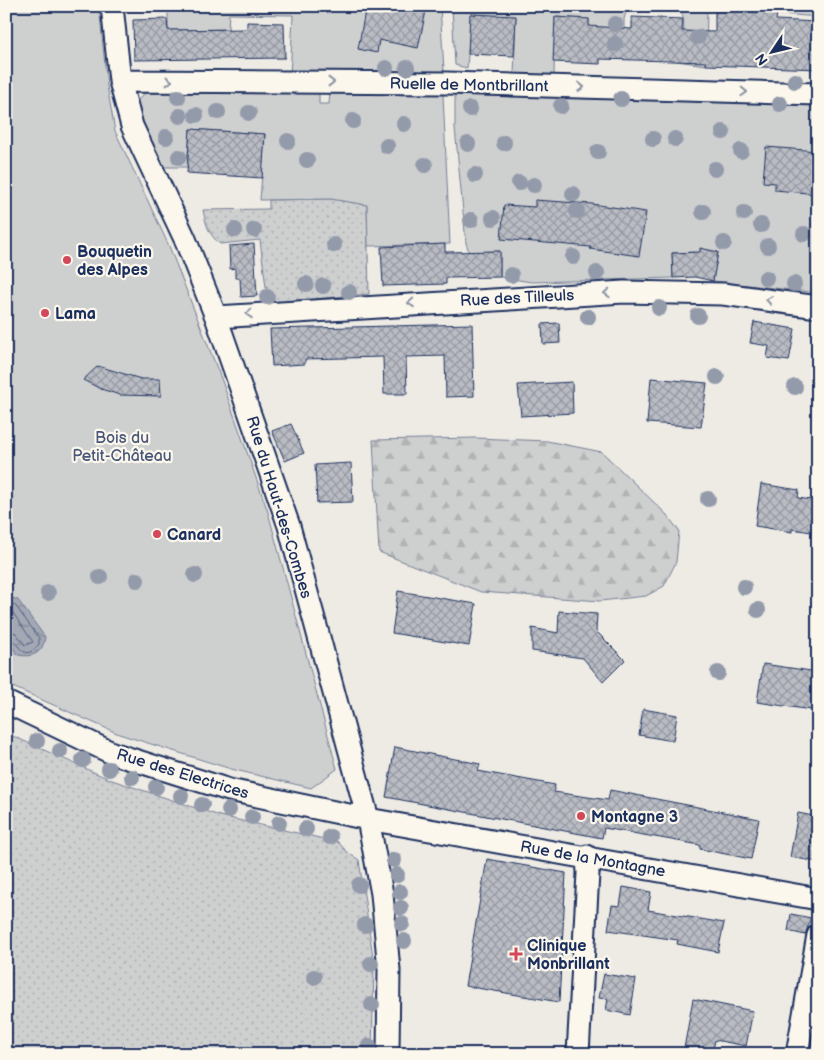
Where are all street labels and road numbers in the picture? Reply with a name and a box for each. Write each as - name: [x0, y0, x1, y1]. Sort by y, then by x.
- street label: Ruelle de Montbrillant: [389, 75, 549, 96]
- street label: Rue des Tilleuls: [460, 286, 575, 311]
- street label: Rue du Haut-des-Combes: [242, 414, 315, 601]
- street label: Rue des Electrices: [114, 745, 251, 804]
- street label: Rue de la Montagne: [519, 837, 667, 882]

